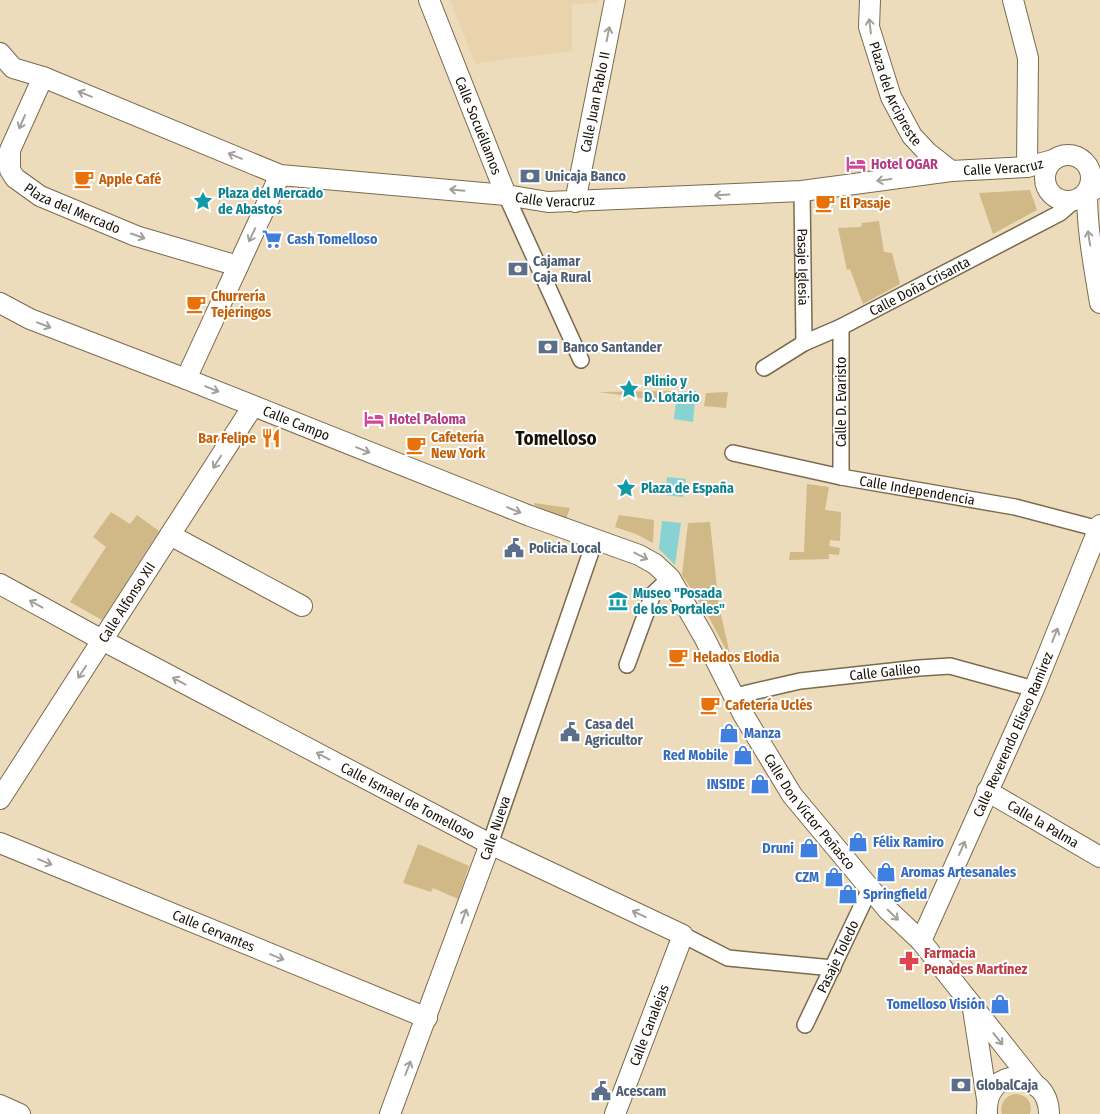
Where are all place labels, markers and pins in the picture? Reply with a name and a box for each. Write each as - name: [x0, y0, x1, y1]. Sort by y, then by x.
- hotel icon: Hotel OGAR: [845, 153, 867, 175]
- place label: Hotel OGAR: [871, 156, 938, 173]
- bank icon: Unicaja Banco: [519, 165, 541, 187]
- cafe icon: Apple Café: [73, 168, 95, 190]
- place label: Unicaja Banco: [545, 168, 626, 185]
- place label: Apple Café: [98, 171, 161, 188]
- place label: Plaza del Mercado de Abastos: [218, 185, 324, 218]
- place icon: Plaza del Mercado de Abastos: [192, 190, 214, 212]
- cafe icon: El Pasaje: [814, 192, 836, 214]
- place label: El Pasaje: [840, 195, 891, 212]
- supermarket icon: Cash Tomelloso: [261, 228, 283, 250]
- place label: Cash Tomelloso: [287, 231, 378, 248]
- place label: Cajamar Caja Rural: [533, 253, 591, 286]
- bank icon: Cajamar Caja Rural: [507, 258, 529, 280]
- place label: Churrería Tejeringos: [211, 288, 271, 321]
- cafe icon: Churrería Tejeringos: [185, 293, 207, 315]
- bank icon: Banco Santander: [537, 336, 559, 358]
- place label: Banco Santander: [563, 339, 663, 356]
- place label: Plinio y D. Lotario: [644, 373, 700, 406]
- place icon: Plinio y D. Lotario: [618, 378, 640, 400]
- hotel icon: Hotel Paloma: [363, 408, 385, 430]
- place label: Hotel Paloma: [389, 411, 466, 428]
- restaurant icon: Bar Felipe: [260, 427, 282, 449]
- place label: Cafetería New York: [431, 429, 486, 462]
- place label: Bar Felipe: [198, 430, 256, 447]
- cafe icon: Cafetería New York: [405, 434, 427, 456]
- place icon: Plaza de España: [615, 477, 637, 499]
- place label: Plaza de España: [641, 480, 734, 497]
- public building icon: Policia Local: [503, 537, 525, 559]
- place label: Policia Local: [529, 540, 601, 557]
- place label: Museo "Posada de los Portales": [633, 585, 725, 618]
- museum icon: Museo "Posada de los Portales": [607, 590, 629, 612]
- cafe icon: Helados Elodia: [667, 646, 689, 668]
- place label: Helados Elodia: [693, 649, 779, 666]
- cafe icon: Cafetería Uclés: [699, 694, 721, 716]
- place label: Cafetería Uclés: [725, 697, 812, 714]
- place label: Casa del Agricultor: [584, 716, 644, 749]
- public building icon: Casa del Agricultor: [559, 721, 581, 743]
- shop icon: Manza: [718, 722, 740, 744]
- place label: Manza: [744, 725, 781, 742]
- shop icon: Red Mobile: [732, 744, 754, 766]
- place label: Red Mobile: [663, 747, 728, 764]
- shop icon: INSIDE: [749, 773, 771, 795]
- place label: INSIDE: [707, 776, 745, 793]
- shop icon: Félix Ramiro: [847, 831, 869, 853]
- place label: Félix Ramiro: [873, 834, 944, 851]
- shop icon: Druni: [798, 837, 820, 859]
- place label: Druni: [762, 840, 794, 857]
- shop icon: Aromas Artesanales: [875, 861, 897, 883]
- place label: Aromas Artesanales: [900, 864, 1016, 881]
- shop icon: CZM: [823, 866, 845, 888]
- place label: CZM: [795, 869, 819, 886]
- shop icon: Springfield: [837, 883, 859, 905]
- place label: Springfield: [863, 886, 927, 903]
- place label: Farmacia Penades Martínez: [924, 945, 1027, 978]
- pharmacy icon: Farmacia Penades Martínez: [898, 950, 920, 972]
- shop icon: Tomelloso Visión: [989, 993, 1011, 1015]
- place label: Tomelloso Visión: [887, 996, 985, 1013]
- bank icon: GlobalCaja: [950, 1074, 972, 1096]
- place label: GlobalCaja: [976, 1077, 1038, 1094]
- public building icon: Acescam: [590, 1080, 612, 1102]
- place label: Acescam: [615, 1083, 667, 1100]

